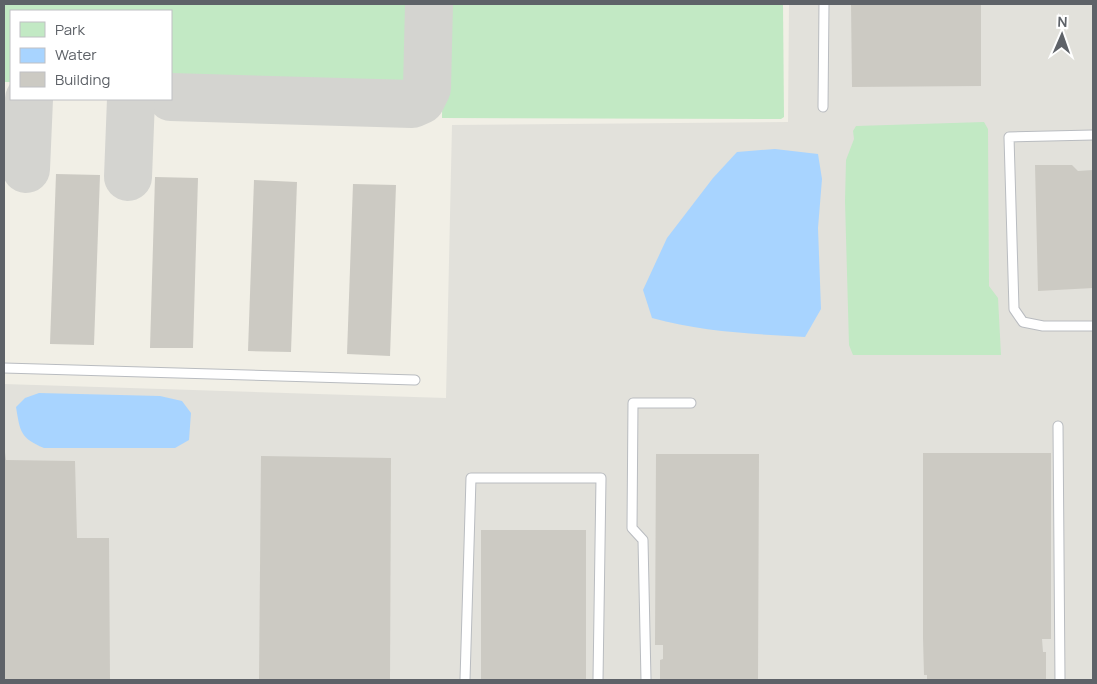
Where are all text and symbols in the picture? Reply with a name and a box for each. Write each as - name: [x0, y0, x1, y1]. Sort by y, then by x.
- legend: [10, 10, 172, 100]
- north arrow: [1037, 10, 1087, 60]
- text: N: [1057, 12, 1068, 31]
- text: Park: [55, 19, 85, 40]
- text: Water: [55, 44, 97, 65]
- text: Building: [55, 69, 110, 90]

